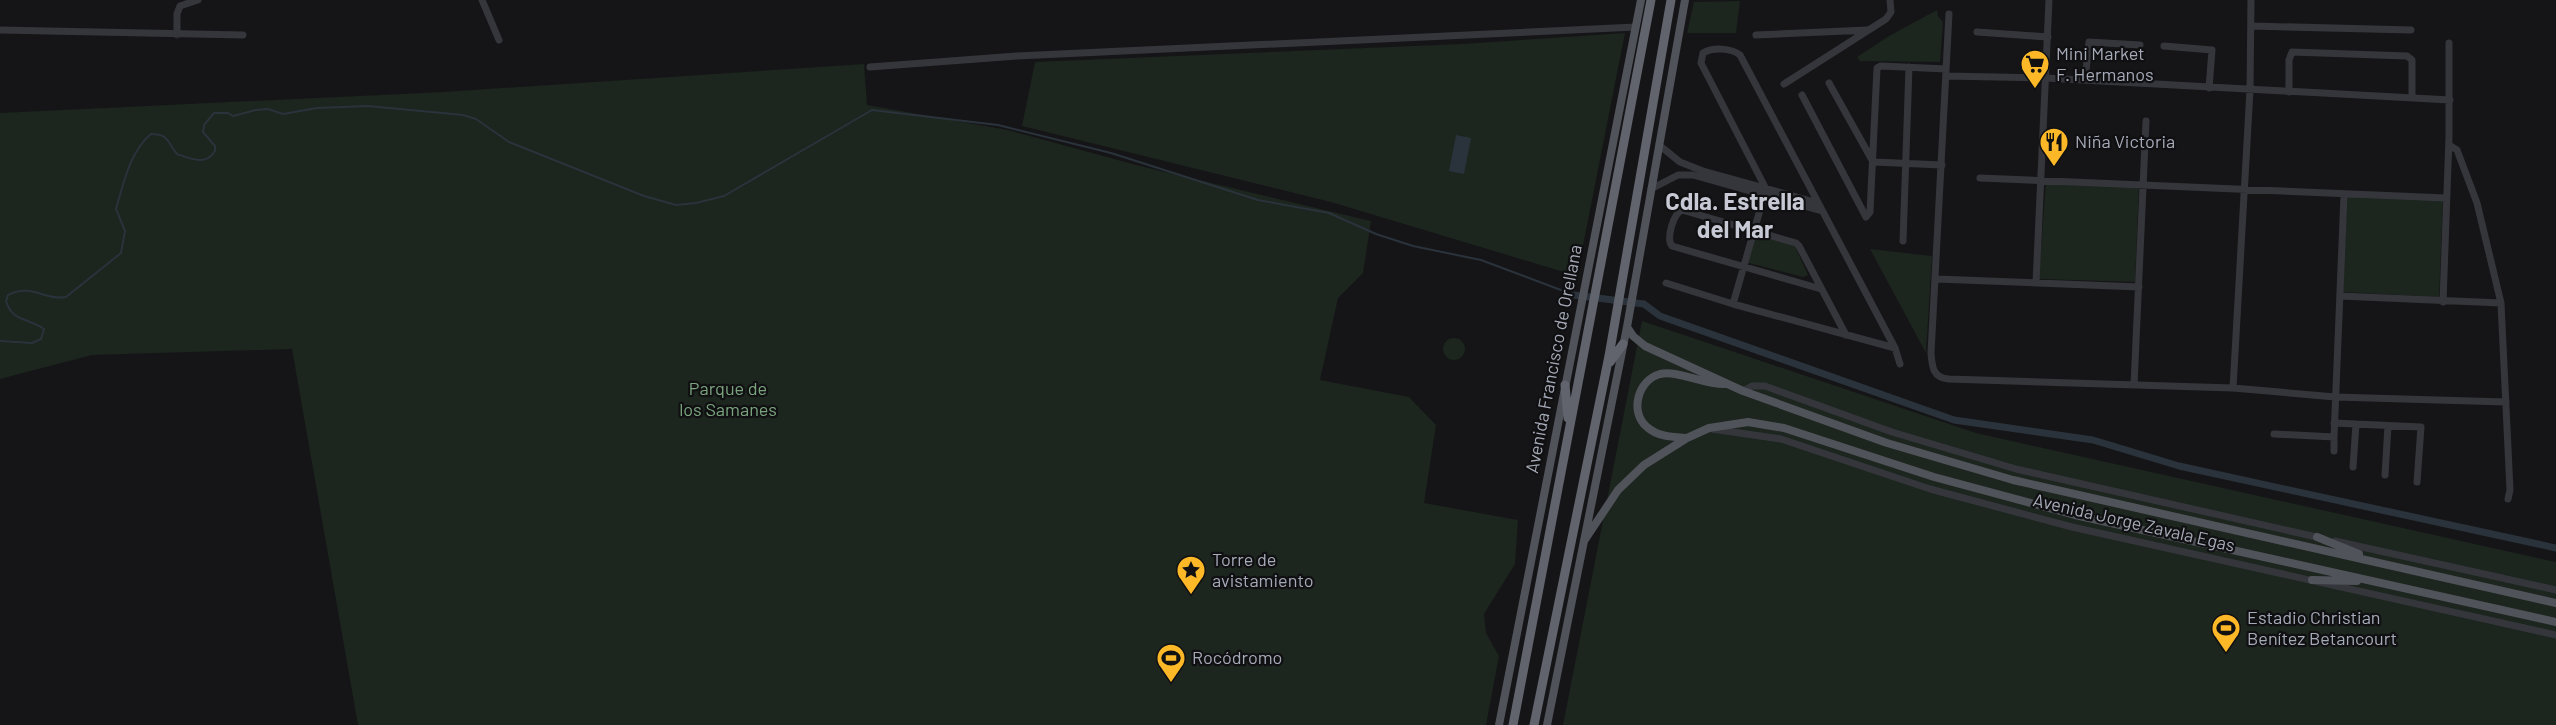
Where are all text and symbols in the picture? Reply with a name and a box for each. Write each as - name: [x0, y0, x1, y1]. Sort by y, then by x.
- place label: Mini Market F. Hermanos: [2056, 42, 2154, 85]
- supermarket icon: Mini Market F. Hermanos: [2019, 48, 2051, 90]
- restaurant icon: Niña Victoria: [2038, 126, 2070, 168]
- place label: Niña Victoria: [2075, 130, 2175, 152]
- district label: Cdla. Estrella del Mar: [1665, 186, 1805, 243]
- street label: Avenida Francisco de Orellana: [1520, 243, 1586, 475]
- park label: Parque de los Samanes: [679, 377, 777, 420]
- street label: Avenida Jorge Zavala Egas: [2031, 488, 2237, 556]
- place label: Torre de avistamiento: [1212, 548, 1313, 591]
- place icon: Torre de avistamiento: [1175, 554, 1207, 596]
- place label: Estadio Christian Benítez Betancourt: [2247, 606, 2397, 649]
- sports icon: Estadio Christian Benítez Betancourt: [2210, 612, 2242, 654]
- sports icon: Rocódromo: [1155, 642, 1187, 684]
- place label: Rocódromo: [1192, 646, 1282, 668]

